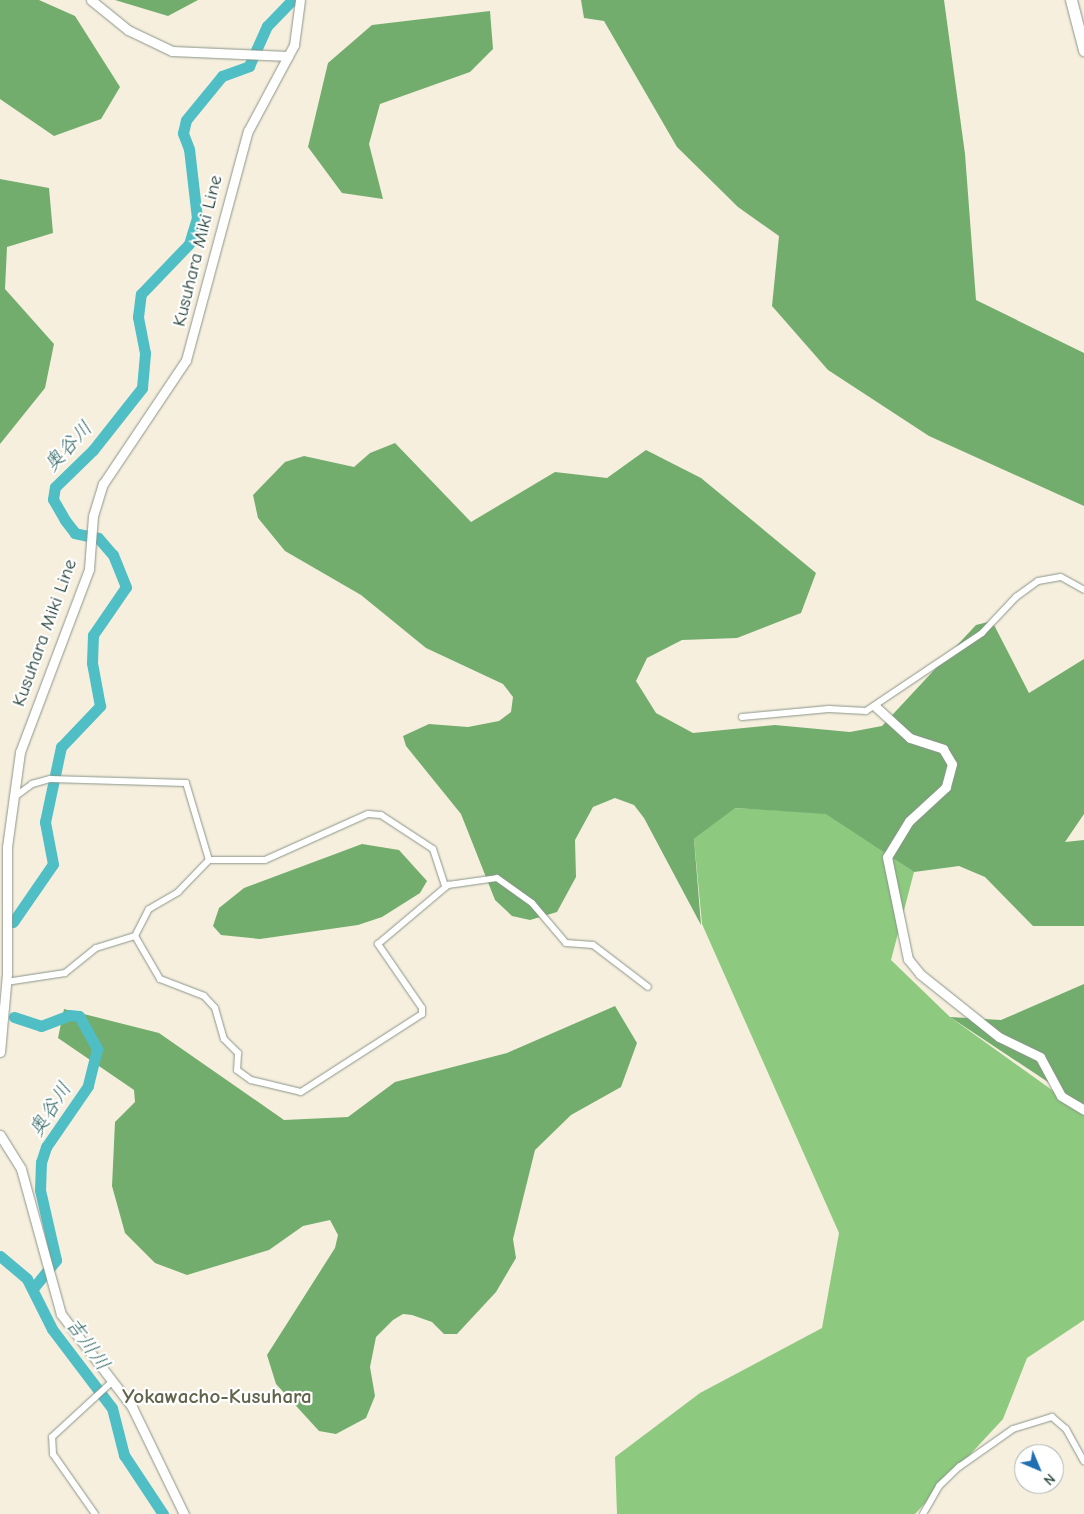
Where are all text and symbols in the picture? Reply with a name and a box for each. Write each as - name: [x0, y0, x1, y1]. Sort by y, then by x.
- street label: Kusuhara Miki Line: [168, 173, 228, 329]
- water label: 奥谷川: [39, 416, 97, 476]
- street label: Kusuhara Miki Line: [8, 556, 82, 710]
- water label: 奥谷川: [24, 1077, 76, 1141]
- water label: 吉川川: [61, 1313, 115, 1375]
- district label: Yokawacho-Kusuhara: [122, 1383, 312, 1409]
- north arrow: [1014, 1444, 1064, 1494]
- text: N: [1040, 1470, 1059, 1488]

